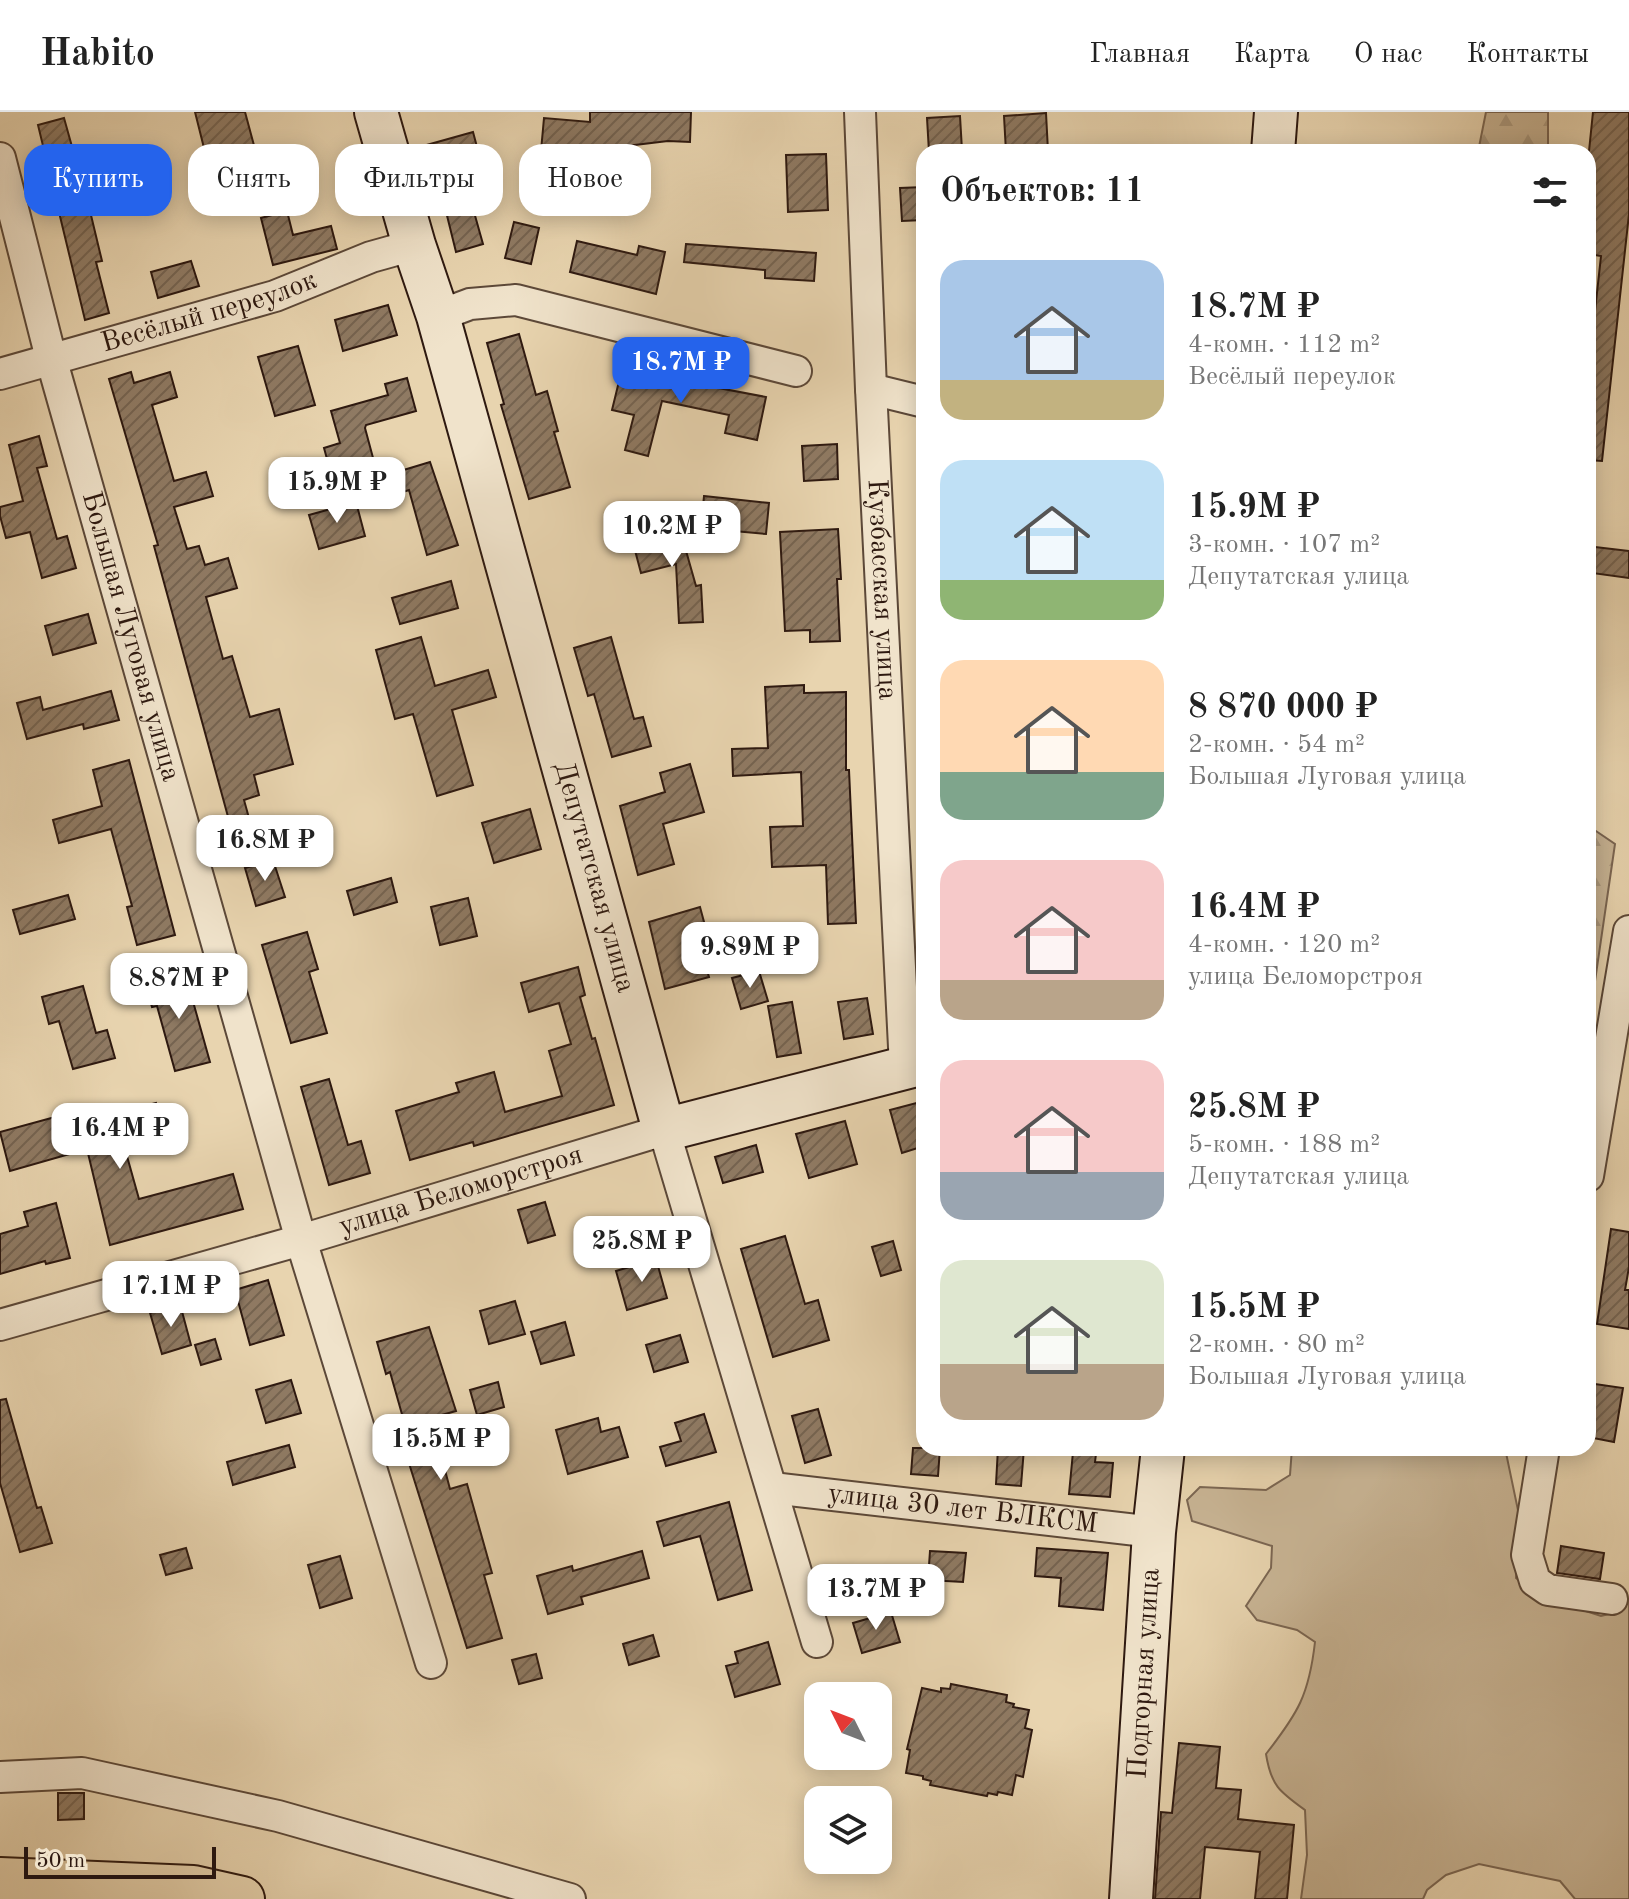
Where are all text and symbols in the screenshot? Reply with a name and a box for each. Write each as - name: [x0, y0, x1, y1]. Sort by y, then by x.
- text: Habito: [40, 36, 155, 74]
- text: Главная: [1089, 41, 1190, 69]
- text: Карта: [1234, 41, 1310, 69]
- text: О нас: [1354, 41, 1423, 69]
- text: Контакты: [1467, 41, 1589, 69]
- chip: Купить: [24, 144, 172, 216]
- chip: Снять: [188, 144, 319, 216]
- chip: Фильтры: [335, 144, 503, 216]
- chip: Новое: [519, 144, 651, 216]
- icon: filters: [1528, 170, 1572, 214]
- text: Объектов: 11: [940, 175, 1144, 209]
- street label: Весёлый переулок: [98, 266, 321, 359]
- text: 18.7M ₽: [1188, 291, 1320, 325]
- icon: home: [1004, 292, 1100, 388]
- text: 4-комн. · 112 m²: [1188, 332, 1380, 358]
- pin: 18.7M ₽: [607, 337, 755, 405]
- text: 18.7M ₽: [630, 350, 732, 376]
- text: Весёлый переулок: [1188, 364, 1396, 390]
- pin: 15.9M ₽: [263, 457, 411, 525]
- text: 15.9M ₽: [286, 470, 388, 496]
- street label: Кузбасская улица: [862, 478, 901, 701]
- street label: Большая Луговая улица: [76, 489, 184, 785]
- text: 15.9M ₽: [1188, 491, 1320, 525]
- icon: home: [1004, 492, 1100, 588]
- pin: 10.2M ₽: [598, 501, 746, 569]
- text: 10.2M ₽: [621, 514, 723, 540]
- text: 3-комн. · 107 m²: [1188, 532, 1380, 558]
- text: Депутатская улица: [1188, 564, 1409, 590]
- text: 8 870 000 ₽: [1188, 691, 1378, 725]
- icon: home: [1004, 692, 1100, 788]
- text: 2-комн. · 54 m²: [1188, 732, 1365, 758]
- street label: Депутатская улица: [549, 759, 639, 996]
- text: Большая Луговая улица: [1188, 764, 1466, 790]
- pin: 16.8M ₽: [191, 815, 339, 883]
- text: 16.8M ₽: [214, 828, 316, 854]
- text: 16.4M ₽: [1188, 891, 1320, 925]
- icon: home: [1004, 892, 1100, 988]
- pin: 9.89M ₽: [676, 922, 824, 990]
- text: 4-комн. · 120 m²: [1188, 932, 1380, 958]
- text: 9.89M ₽: [699, 935, 801, 961]
- pin: 8.87M ₽: [105, 953, 253, 1021]
- text: улица Беломорстроя: [1188, 964, 1423, 990]
- text: 8.87M ₽: [128, 966, 230, 992]
- text: 25.8M ₽: [1188, 1091, 1320, 1125]
- icon: home: [1004, 1092, 1100, 1188]
- pin: 16.4M ₽: [46, 1103, 194, 1171]
- text: 16.4M ₽: [69, 1116, 171, 1142]
- text: 5-комн. · 188 m²: [1188, 1132, 1380, 1158]
- street label: улица Беломорстроя: [336, 1141, 586, 1242]
- text: Депутатская улица: [1188, 1164, 1409, 1190]
- pin: 25.8M ₽: [568, 1216, 716, 1284]
- text: 25.8M ₽: [591, 1229, 693, 1255]
- pin: 17.1M ₽: [97, 1261, 245, 1329]
- text: 17.1M ₽: [120, 1274, 222, 1300]
- text: 15.5M ₽: [1188, 1291, 1320, 1325]
- icon: home: [1004, 1292, 1100, 1388]
- text: 2-комн. · 80 m²: [1188, 1332, 1365, 1358]
- text: Большая Луговая улица: [1188, 1364, 1466, 1390]
- pin: 15.5M ₽: [367, 1414, 515, 1482]
- text: 15.5M ₽: [390, 1427, 492, 1453]
- street label: улица 30 лет ВЛКСМ: [826, 1481, 1099, 1539]
- pin: 13.7M ₽: [802, 1564, 950, 1632]
- street label: Подгорная улица: [1125, 1567, 1166, 1780]
- text: 13.7M ₽: [825, 1577, 927, 1603]
- north arrow: [804, 1682, 892, 1770]
- map controls: [804, 1682, 892, 1874]
- button: layers: [804, 1786, 892, 1874]
- scale bar: [24, 1843, 216, 1879]
- text: 50 m: [36, 1850, 85, 1872]

